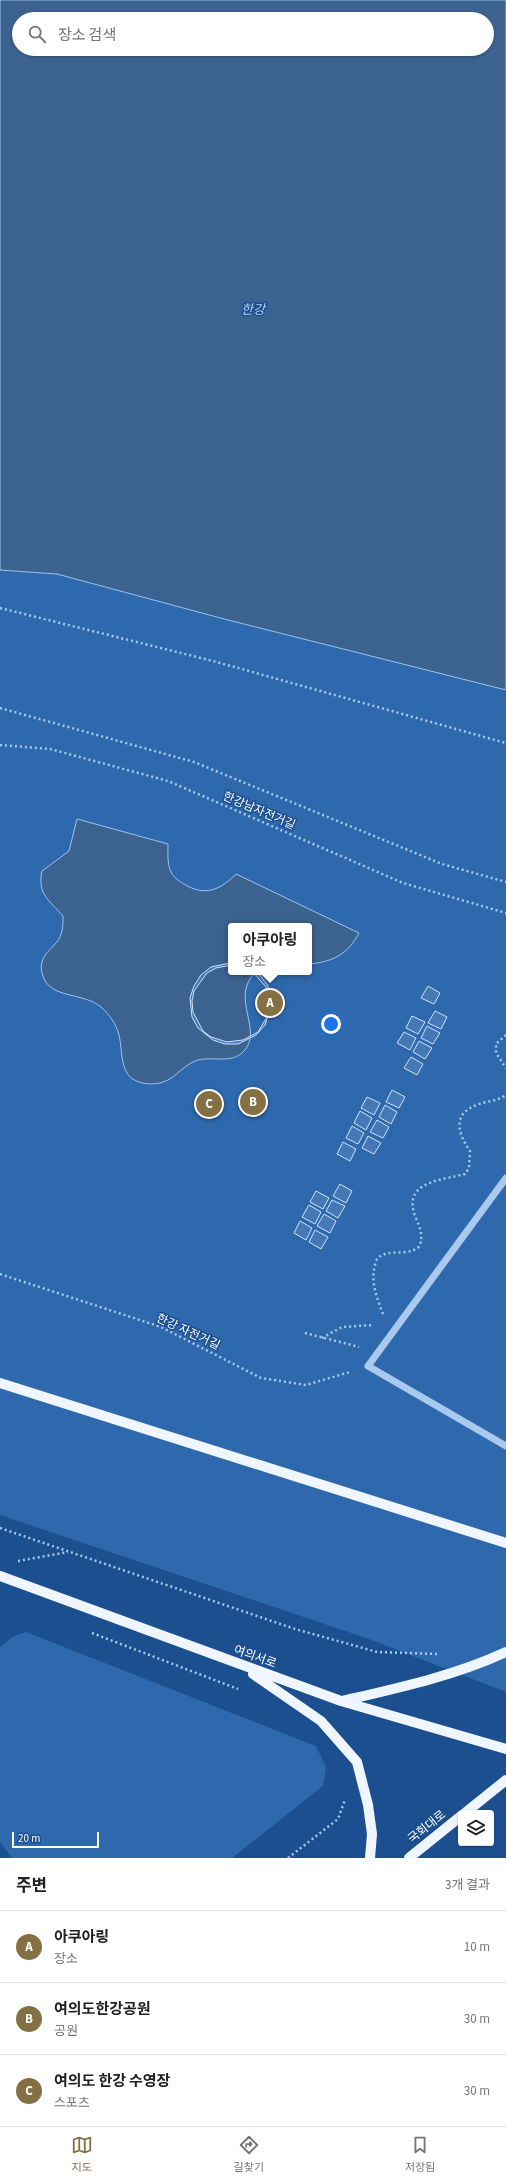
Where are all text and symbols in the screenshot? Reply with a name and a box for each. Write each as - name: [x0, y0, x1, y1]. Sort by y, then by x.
- search box: [12, 12, 494, 56]
- icon: search: [26, 23, 48, 45]
- text: 장소 검색: [58, 25, 116, 46]
- water label: 한강: [241, 301, 267, 319]
- street label: 한강남자전거길: [220, 788, 298, 834]
- popup: [228, 923, 312, 975]
- text: 아쿠아링: [242, 930, 298, 951]
- text: 장소: [242, 953, 266, 971]
- pin: A: [257, 988, 283, 1018]
- your location: [321, 1014, 341, 1034]
- pin: B: [240, 1087, 266, 1117]
- pin: C: [196, 1089, 222, 1119]
- street label: 한강 자전거길: [153, 1310, 223, 1354]
- street label: 여의서로: [231, 1641, 279, 1673]
- street label: 국회대로: [404, 1806, 450, 1848]
- map controls: [458, 1810, 494, 1846]
- button: layers: [458, 1810, 494, 1846]
- scale bar: [12, 1830, 99, 1849]
- text: 20 m: [18, 1831, 40, 1846]
- text: 주변: [16, 1874, 47, 1898]
- text: 3개 결과: [445, 1876, 490, 1894]
- text: 아쿠아링: [54, 1927, 109, 1948]
- text: A: [25, 1938, 33, 1956]
- text: 10 m: [464, 1938, 490, 1956]
- text: 장소: [54, 1950, 78, 1968]
- text: 여의도한강공원: [54, 1999, 151, 2020]
- text: B: [25, 2010, 33, 2028]
- text: 30 m: [464, 2010, 490, 2028]
- text: 공원: [54, 2022, 78, 2040]
- text: 여의도 한강 수영장: [54, 2071, 170, 2092]
- text: C: [25, 2082, 33, 2100]
- text: 30 m: [464, 2082, 490, 2100]
- text: 스포츠: [54, 2094, 90, 2112]
- tab: 지도: [71, 2134, 93, 2175]
- tab: 길찾기: [234, 2134, 264, 2175]
- tab: 저장됨: [405, 2134, 435, 2175]

